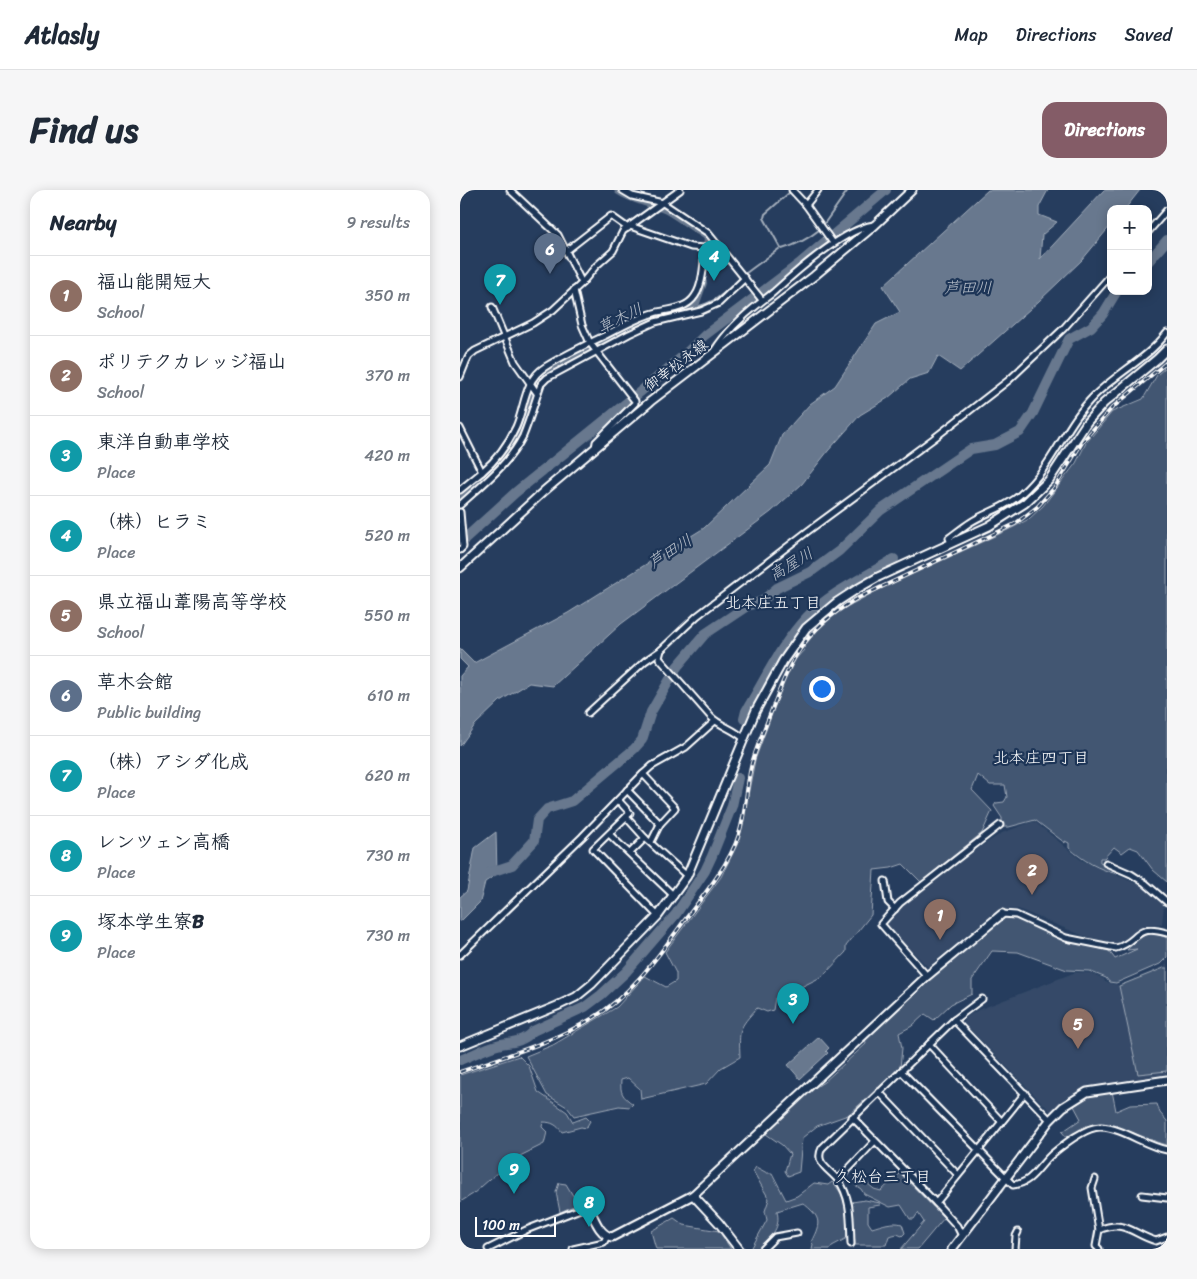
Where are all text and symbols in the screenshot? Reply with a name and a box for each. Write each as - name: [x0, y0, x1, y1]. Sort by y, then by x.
- text: Atlasly: [25, 14, 99, 56]
- text: Map: [955, 19, 988, 51]
- text: Directions: [1016, 19, 1097, 51]
- text: Saved: [1125, 19, 1172, 51]
- text: Find us: [30, 99, 138, 161]
- button: Directions: [1042, 102, 1167, 158]
- text: Nearby: [50, 204, 116, 242]
- map controls: [1107, 205, 1152, 295]
- button: +: [1107, 205, 1152, 250]
- text: 9 results: [346, 208, 410, 237]
- pin: 6: [534, 233, 566, 274]
- pin: 4: [698, 240, 730, 281]
- button: −: [1107, 250, 1152, 295]
- pin: 7: [484, 264, 516, 305]
- text: 福山能開短大: [97, 265, 211, 298]
- water label: 芦田川: [944, 273, 992, 302]
- text: 1: [63, 281, 69, 310]
- text: 350 m: [365, 281, 410, 310]
- water label: 草木川: [592, 294, 648, 342]
- text: School: [97, 298, 144, 327]
- street label: 御幸松永線: [638, 332, 714, 398]
- text: ポリテクカレッジ福山: [97, 345, 286, 378]
- text: 2: [61, 361, 71, 390]
- text: 370 m: [366, 361, 410, 390]
- text: School: [97, 378, 144, 407]
- text: 東洋自動車学校: [97, 425, 230, 458]
- text: 3: [62, 441, 70, 470]
- text: 420 m: [364, 441, 410, 470]
- text: Place: [97, 458, 136, 487]
- text: （株）ヒラミ: [97, 505, 211, 538]
- text: 4: [61, 521, 71, 550]
- text: 520 m: [364, 521, 410, 550]
- water label: 芦田川: [642, 526, 698, 576]
- text: Place: [97, 538, 136, 567]
- water label: 高屋川: [763, 539, 819, 589]
- text: 県立福山葦陽高等学校: [97, 585, 287, 618]
- district label: 北本庄五丁目: [725, 588, 821, 617]
- text: 5: [61, 601, 71, 630]
- text: 550 m: [364, 601, 410, 630]
- text: School: [97, 618, 144, 647]
- text: 草木会館: [97, 665, 173, 698]
- your location: [809, 676, 835, 702]
- text: 6: [61, 681, 71, 710]
- text: 610 m: [367, 681, 410, 710]
- text: Public building: [97, 698, 201, 727]
- district label: 北本庄四丁目: [993, 743, 1089, 772]
- text: （株）アシダ化成: [97, 745, 249, 778]
- text: 7: [61, 761, 71, 790]
- text: 620 m: [365, 761, 410, 790]
- text: Place: [97, 778, 136, 807]
- text: レンツェン高橋: [97, 825, 230, 858]
- text: 8: [61, 841, 71, 870]
- text: 730 m: [366, 841, 410, 870]
- pin: 2: [1016, 854, 1048, 895]
- text: Place: [97, 858, 136, 887]
- pin: 1: [924, 899, 956, 940]
- text: 塚本学生寮B: [97, 905, 204, 938]
- text: 9: [61, 921, 71, 950]
- text: 730 m: [366, 921, 410, 950]
- text: Place: [97, 938, 136, 967]
- pin: 3: [777, 983, 809, 1024]
- pin: 5: [1062, 1008, 1094, 1049]
- pin: 9: [498, 1153, 530, 1194]
- district label: 久松台三丁目: [835, 1162, 931, 1191]
- pin: 8: [573, 1186, 605, 1227]
- text: 100 m: [482, 1213, 520, 1238]
- scale bar: [475, 1214, 556, 1237]

